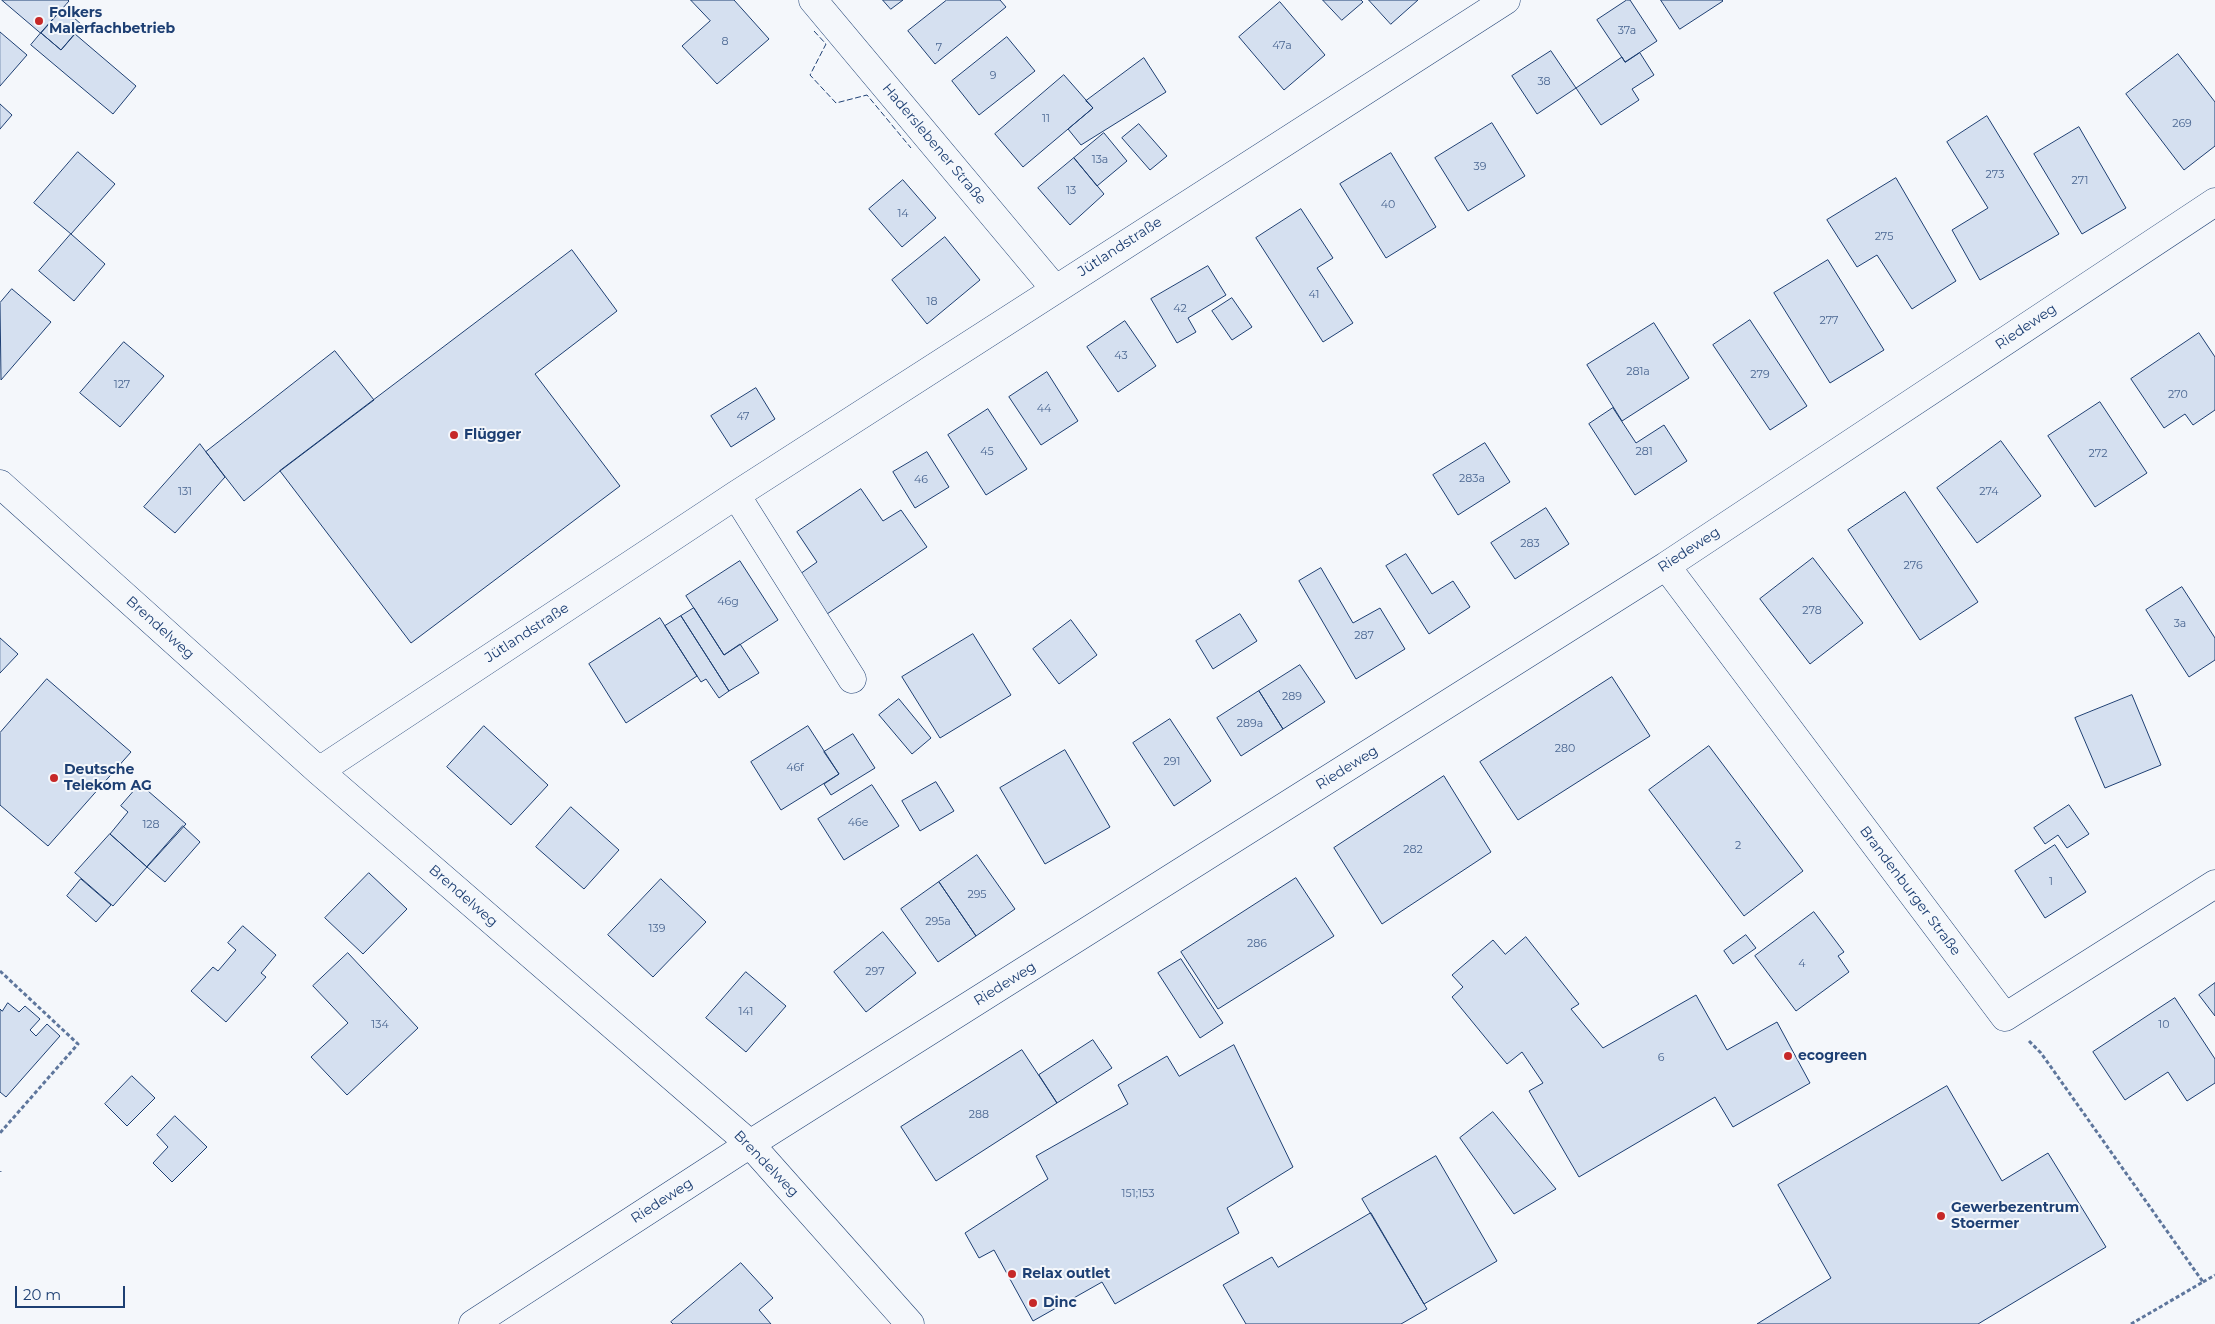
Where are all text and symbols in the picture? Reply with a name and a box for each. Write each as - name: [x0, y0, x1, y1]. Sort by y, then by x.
- place label: Folkers Malerfachbetrieb: [49, 5, 175, 38]
- marker: Folkers Malerfachbetrieb: [33, 15, 45, 27]
- house number: 37a: [1618, 24, 1636, 38]
- house number: 8: [721, 35, 729, 49]
- house number: 47a: [1272, 39, 1292, 53]
- house number: 7: [936, 41, 942, 55]
- house number: 9: [990, 69, 996, 83]
- house number: 38: [1537, 75, 1551, 89]
- street label: Haderslebener Straße: [878, 80, 990, 208]
- house number: 11: [1042, 112, 1050, 126]
- house number: 269: [2172, 117, 2192, 131]
- house number: 13a: [1092, 153, 1108, 167]
- house number: 39: [1474, 160, 1486, 174]
- house number: 273: [1986, 168, 2004, 182]
- house number: 271: [2072, 174, 2088, 188]
- house number: 13: [1066, 184, 1076, 198]
- house number: 40: [1381, 198, 1395, 212]
- house number: 14: [897, 207, 909, 221]
- street label: Jütlandstraße: [1075, 214, 1165, 280]
- house number: 275: [1875, 230, 1893, 244]
- house number: 41: [1309, 288, 1319, 302]
- house number: 18: [927, 295, 937, 309]
- street label: Riedeweg: [1992, 300, 2060, 354]
- house number: 42: [1173, 302, 1187, 316]
- house number: 277: [1819, 314, 1839, 328]
- house number: 43: [1114, 349, 1128, 363]
- house number: 281a: [1626, 365, 1650, 379]
- house number: 279: [1750, 368, 1770, 382]
- house number: 127: [114, 378, 130, 392]
- house number: 270: [2168, 388, 2188, 402]
- house number: 44: [1037, 402, 1051, 416]
- house number: 47: [736, 410, 750, 424]
- place label: Flügger: [464, 427, 521, 443]
- marker: Flügger: [448, 429, 460, 441]
- house number: 45: [980, 445, 994, 459]
- house number: 281: [1635, 445, 1653, 459]
- house number: 272: [2089, 447, 2107, 461]
- house number: 283a: [1459, 472, 1485, 486]
- house number: 46: [914, 473, 928, 487]
- house number: 131: [178, 485, 192, 499]
- house number: 274: [1979, 485, 1999, 499]
- street label: Riedeweg: [1655, 524, 1723, 576]
- house number: 283: [1520, 537, 1540, 551]
- house number: 276: [1903, 559, 1923, 573]
- street label: Brendelweg: [123, 593, 197, 663]
- house number: 46g: [717, 595, 739, 609]
- street label: Jütlandstraße: [482, 600, 572, 666]
- house number: 278: [1802, 604, 1822, 618]
- house number: 3a: [2174, 617, 2186, 631]
- house number: 287: [1354, 629, 1374, 643]
- house number: 289: [1282, 690, 1302, 704]
- house number: 289a: [1237, 717, 1263, 731]
- street label: Riedeweg: [1313, 742, 1381, 794]
- house number: 280: [1555, 742, 1575, 756]
- house number: 291: [1164, 755, 1180, 769]
- house number: 46f: [786, 761, 804, 775]
- place label: Deutsche Telekom AG: [64, 762, 152, 794]
- marker: Deutsche Telekom AG: [48, 772, 60, 784]
- house number: 46e: [848, 816, 868, 830]
- house number: 128: [142, 818, 160, 832]
- street label: Brandenburger Straße: [1856, 823, 1964, 959]
- house number: 2: [1735, 839, 1741, 853]
- house number: 282: [1403, 843, 1423, 857]
- street label: Brendelweg: [425, 862, 501, 930]
- house number: 1: [2049, 875, 2053, 889]
- house number: 295: [967, 888, 987, 902]
- house number: 295a: [925, 915, 951, 929]
- house number: 139: [649, 922, 665, 936]
- house number: 286: [1247, 937, 1267, 951]
- house number: 4: [1798, 957, 1806, 971]
- street label: Riedeweg: [971, 958, 1039, 1010]
- house number: 297: [865, 965, 885, 979]
- house number: 141: [739, 1005, 753, 1019]
- house number: 134: [371, 1018, 389, 1032]
- house number: 10: [2158, 1018, 2170, 1032]
- place label: ecogreen: [1798, 1048, 1867, 1064]
- marker: ecogreen: [1782, 1050, 1794, 1062]
- house number: 6: [1658, 1051, 1664, 1065]
- house number: 288: [969, 1108, 989, 1122]
- street label: Brendelweg: [730, 1127, 802, 1201]
- street label: Riedeweg: [628, 1175, 696, 1227]
- house number: 151;153: [1122, 1187, 1154, 1201]
- place label: Gewerbezentrum Stoermer: [1951, 1200, 2079, 1232]
- marker: Gewerbezentrum Stoermer: [1935, 1210, 1947, 1222]
- place label: Relax outlet: [1022, 1266, 1110, 1282]
- marker: Relax outlet: [1006, 1268, 1018, 1280]
- scale bar: [18, 1276, 128, 1308]
- text: 20 m: [23, 1285, 61, 1304]
- place label: Dinc: [1043, 1295, 1077, 1311]
- marker: Dinc: [1027, 1297, 1039, 1309]

